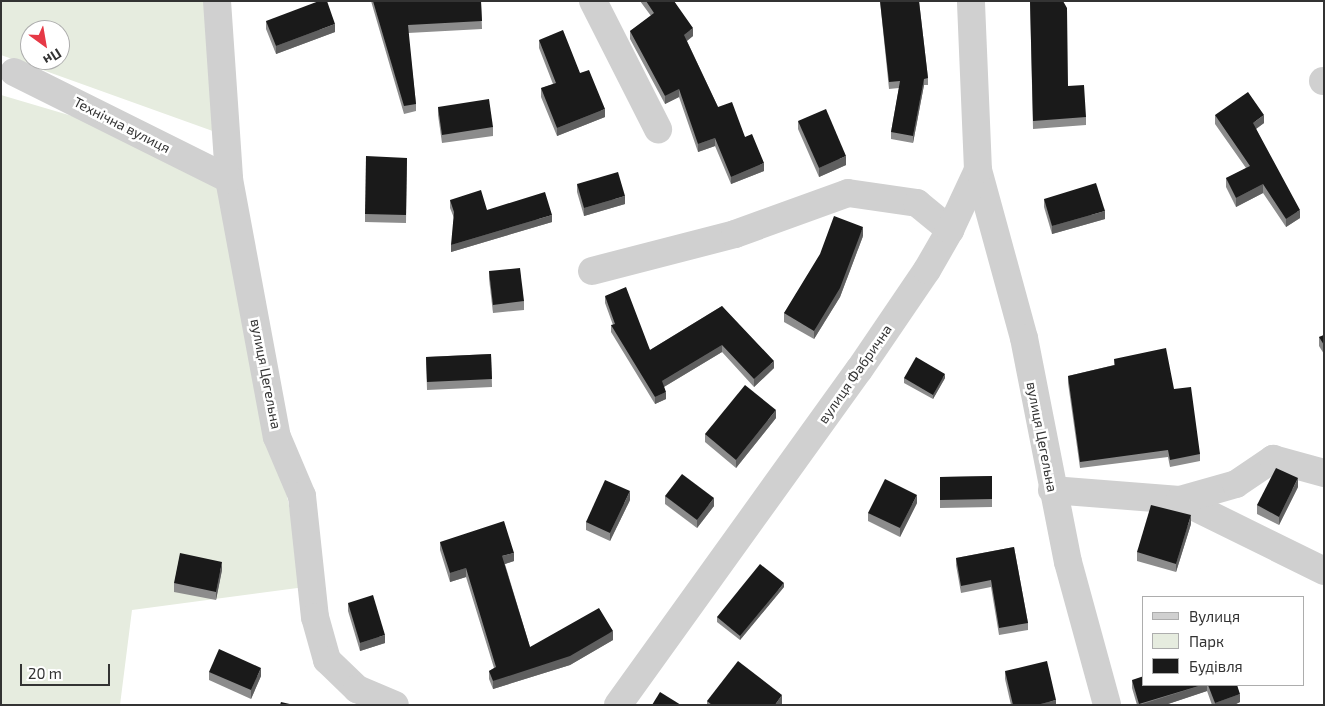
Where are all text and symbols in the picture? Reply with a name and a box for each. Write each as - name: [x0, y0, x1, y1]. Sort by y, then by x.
- north arrow: [20, 20, 70, 70]
- text: Пн: [40, 45, 65, 69]
- street label: Технічна вулиця: [71, 93, 173, 157]
- street label: вулиця Цегельна: [247, 317, 285, 431]
- street label: вулиця Фабрична: [815, 321, 895, 427]
- street label: вулиця Цегельна: [1023, 380, 1061, 494]
- legend: [1142, 596, 1305, 686]
- text: Вулиця: [1189, 607, 1240, 625]
- text: Парк: [1189, 632, 1224, 650]
- scale bar: [22, 654, 112, 686]
- text: Будівля: [1189, 657, 1243, 675]
- text: 20 m: [28, 664, 62, 682]

